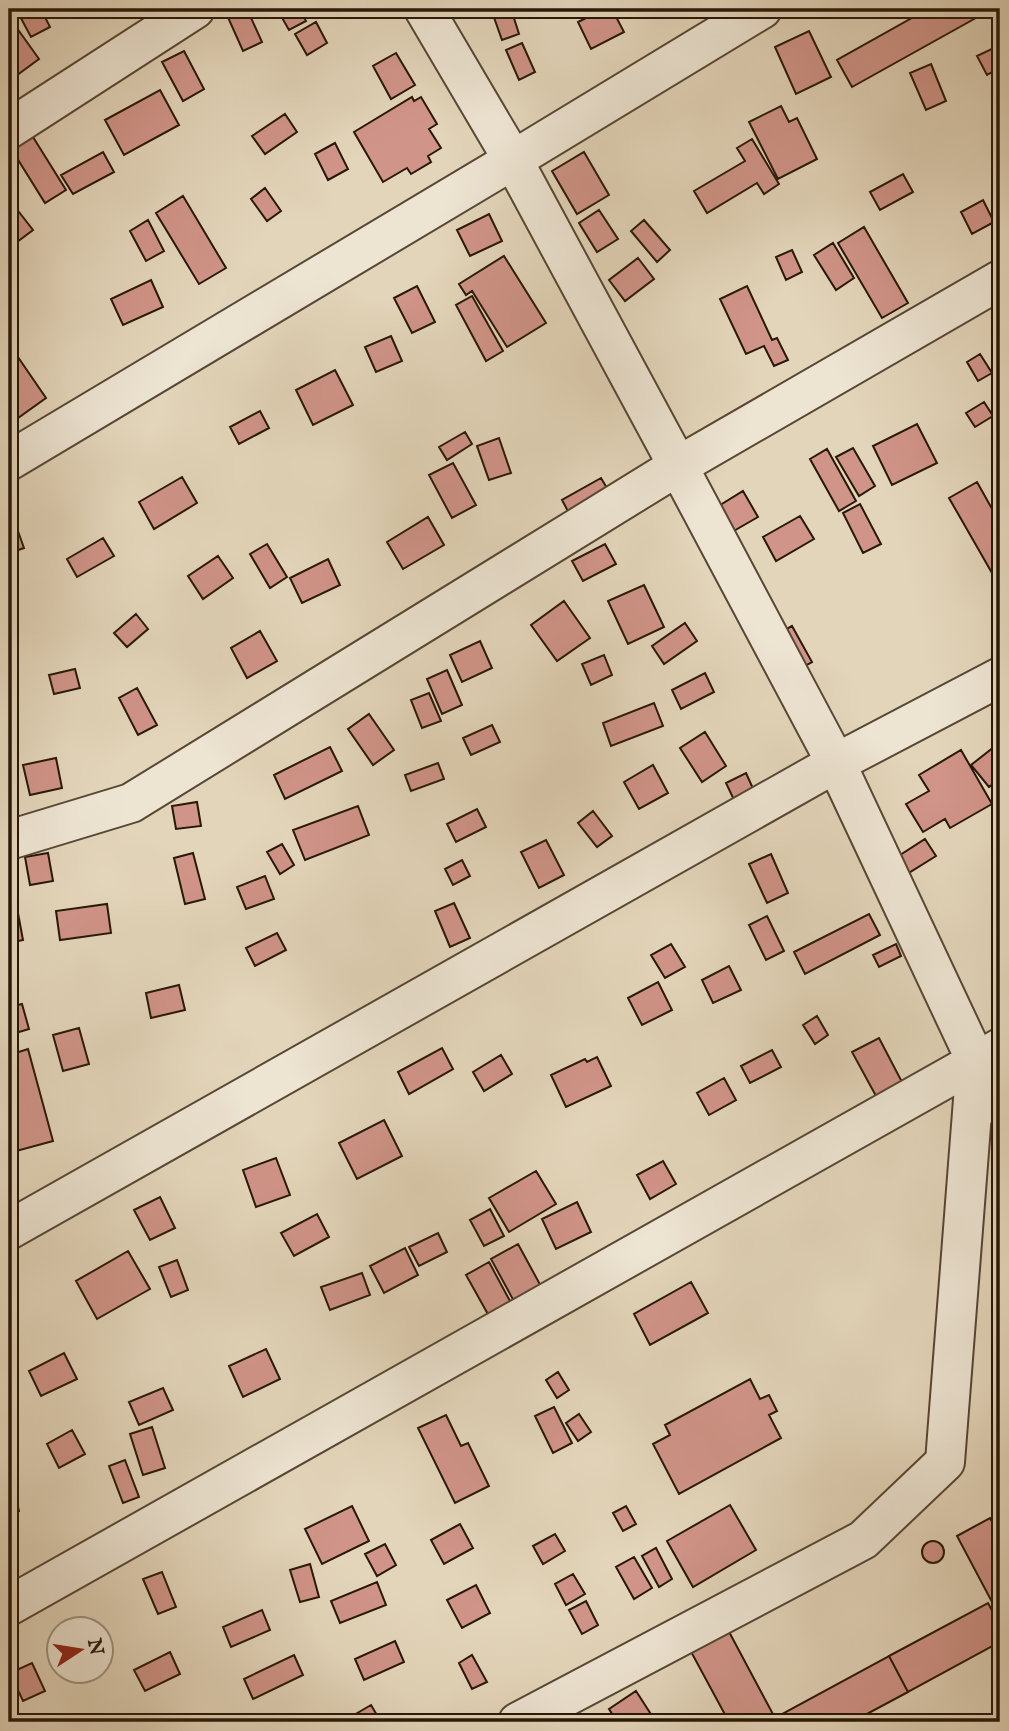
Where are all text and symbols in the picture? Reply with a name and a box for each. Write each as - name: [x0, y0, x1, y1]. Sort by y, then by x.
- north arrow: [46, 1616, 116, 1686]
- text: N: [81, 1635, 108, 1658]

